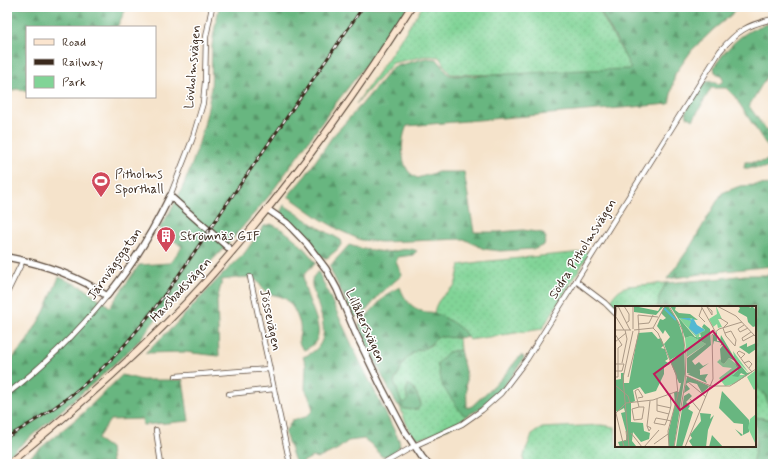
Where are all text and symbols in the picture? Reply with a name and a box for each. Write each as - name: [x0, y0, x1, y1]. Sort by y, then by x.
- street label: Lövholmsvägen: [181, 25, 205, 109]
- legend: [26, 26, 156, 98]
- text: Road: [62, 35, 86, 51]
- text: Railway: [62, 55, 104, 71]
- text: Park: [62, 75, 86, 91]
- place label: Pitholms Sporthall: [115, 166, 164, 198]
- sports icon: Pitholms Sporthall: [90, 170, 112, 198]
- street label: Södra Pitholmsvägen: [545, 196, 621, 302]
- street label: Järnvägsgatan: [84, 225, 147, 304]
- building icon: Strömnäs GIF: [155, 225, 177, 253]
- place label: Strömnäs GIF: [180, 228, 260, 245]
- street label: Havsbadsvägen: [147, 254, 215, 326]
- street label: Lillåkersvägen: [341, 287, 389, 365]
- street label: Jössevägen: [255, 288, 285, 352]
- inset map: [615, 306, 756, 447]

